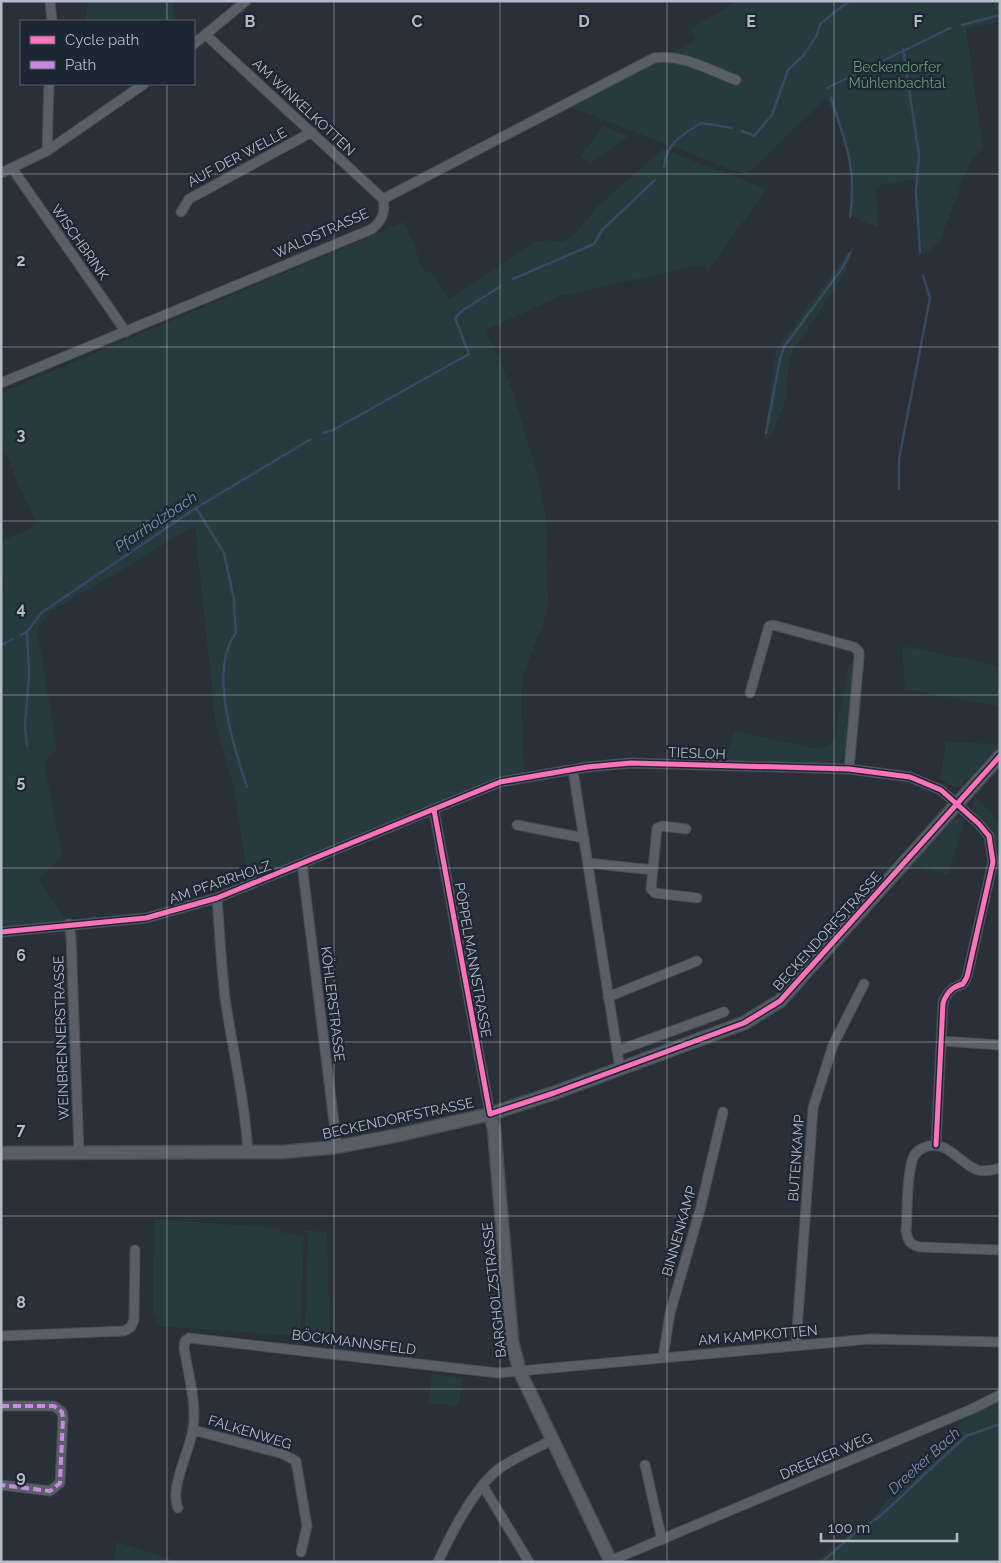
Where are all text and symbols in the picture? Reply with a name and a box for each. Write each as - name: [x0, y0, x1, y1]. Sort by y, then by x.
- text: B: [245, 12, 256, 31]
- text: C: [412, 12, 423, 31]
- text: D: [578, 12, 590, 31]
- text: E: [746, 12, 756, 31]
- text: F: [913, 12, 923, 31]
- legend: [20, 20, 195, 85]
- text: Cycle path: [65, 31, 139, 49]
- street label: AM WINKELKOTTEN: [249, 55, 359, 159]
- text: Path: [65, 56, 96, 74]
- park label: Beckendorfer Mühlenbachtal: [848, 59, 946, 91]
- street label: AUF DER WELLE: [185, 124, 289, 190]
- street label: WISCHBRINK: [48, 201, 112, 283]
- street label: WALDSTRASSE: [271, 205, 371, 261]
- text: 2: [16, 251, 26, 270]
- text: 3: [17, 425, 26, 444]
- water label: Pfarrholzbach: [112, 488, 200, 556]
- text: 4: [16, 599, 26, 618]
- street label: TIESLOH: [668, 744, 726, 762]
- text: 5: [17, 772, 26, 791]
- street label: AM PFARRHOLZ: [167, 857, 273, 907]
- street label: BECKENDORFSTRASSE: [769, 868, 885, 994]
- street label: PÖPPELMANNSTRASSE: [451, 881, 497, 1039]
- street label: KÖHLERSTRASSE: [318, 945, 350, 1063]
- text: 6: [16, 946, 26, 965]
- street label: WEINBRENNERSTRASSE: [50, 955, 72, 1121]
- street label: BECKENDORFSTRASSE: [321, 1094, 475, 1142]
- street label: BUTENKAMP: [785, 1114, 807, 1202]
- text: 7: [17, 1120, 26, 1139]
- street label: BINNENKAMP: [658, 1184, 700, 1278]
- street label: BARGHOLZSTRASSE: [479, 1221, 509, 1359]
- text: 8: [16, 1293, 26, 1312]
- street label: AM KAMPKOTTEN: [698, 1322, 818, 1348]
- street label: BÖCKMANNSFELD: [291, 1324, 417, 1358]
- street label: FALKENWEG: [206, 1412, 294, 1452]
- water label: Dreeker Bach: [884, 1424, 964, 1498]
- street label: DREEKER WEG: [777, 1429, 875, 1483]
- text: 9: [16, 1467, 26, 1486]
- scale bar: [821, 1510, 957, 1542]
- text: 100 m: [828, 1519, 870, 1537]

